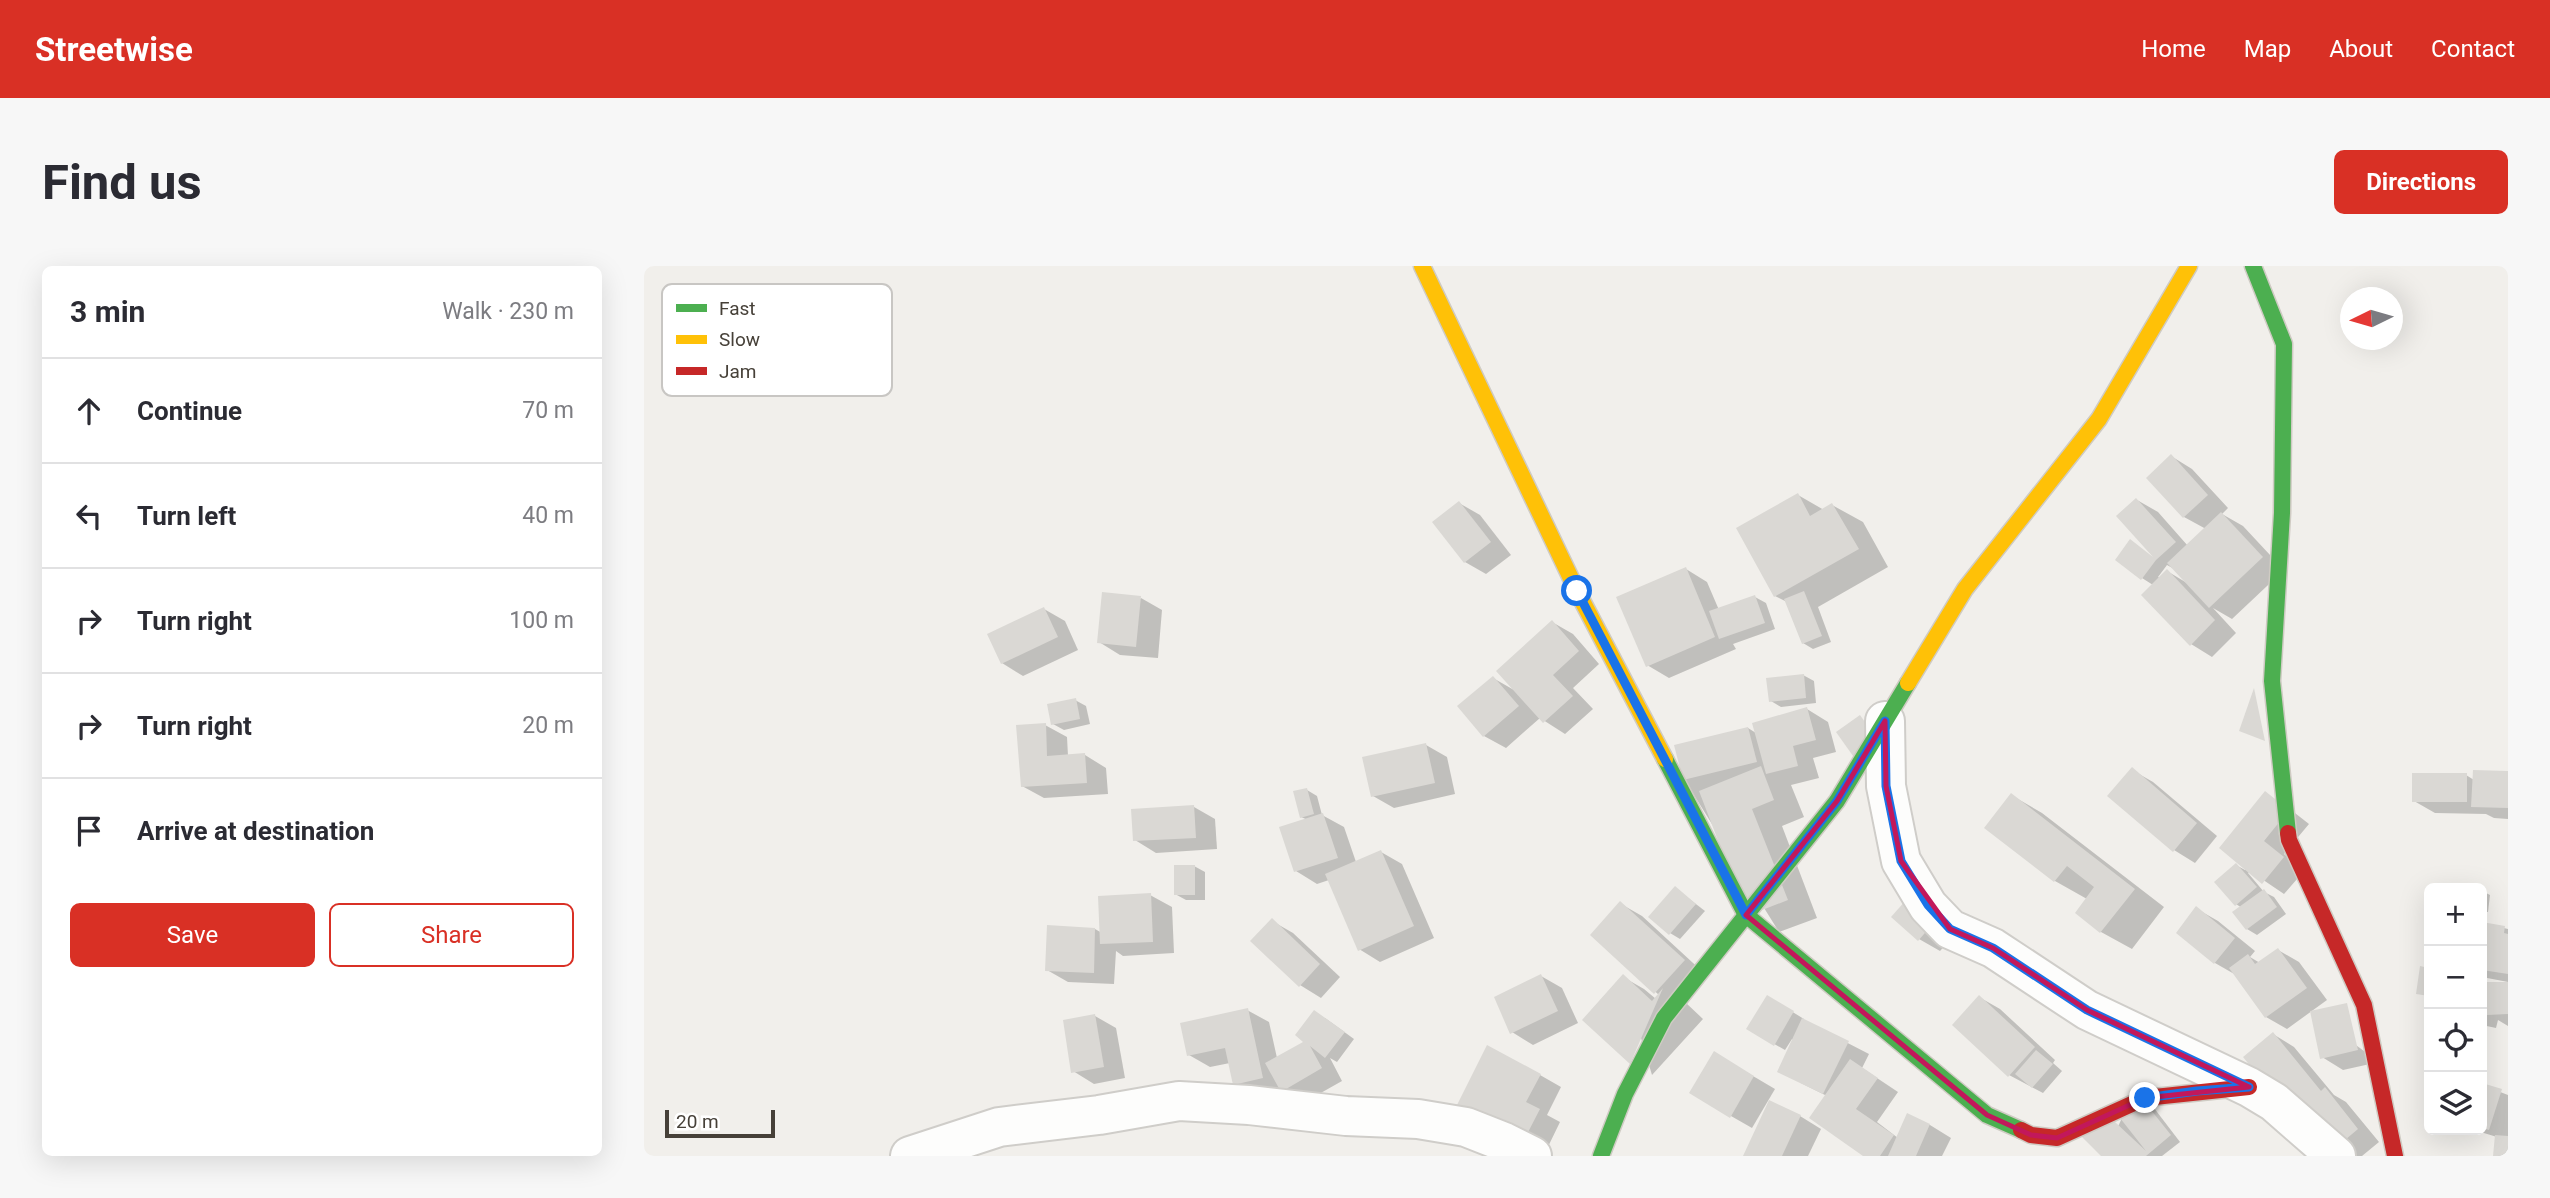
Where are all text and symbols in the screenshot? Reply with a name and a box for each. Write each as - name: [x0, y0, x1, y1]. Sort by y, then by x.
- text: Streetwise: [35, 30, 193, 69]
- text: Home: [2141, 35, 2206, 63]
- text: Map: [2244, 35, 2291, 63]
- text: About: [2329, 35, 2393, 63]
- text: Contact: [2431, 35, 2515, 63]
- button: Directions: [2334, 150, 2508, 214]
- text: Find us: [42, 154, 202, 211]
- legend: [662, 284, 892, 396]
- north arrow: [2340, 287, 2403, 350]
- text: 3 min: [70, 294, 145, 329]
- text: Fast: [719, 297, 756, 320]
- text: Walk · 230 m: [442, 298, 574, 325]
- text: Slow: [719, 328, 760, 351]
- text: Jam: [719, 360, 756, 383]
- icon: ahead: [70, 392, 108, 430]
- text: Continue: [137, 396, 242, 426]
- text: 70 m: [522, 397, 574, 424]
- icon: left: [70, 497, 108, 535]
- text: Turn left: [137, 501, 236, 531]
- text: 40 m: [522, 502, 574, 529]
- route start: [1561, 575, 1592, 606]
- icon: right: [70, 602, 108, 640]
- text: Turn right: [137, 606, 252, 636]
- text: 100 m: [509, 607, 574, 634]
- icon: right: [70, 707, 108, 745]
- text: Turn right: [137, 711, 252, 741]
- text: 20 m: [522, 712, 574, 739]
- icon: arrive: [70, 812, 108, 850]
- text: Arrive at destination: [137, 816, 374, 846]
- map controls: [2424, 883, 2487, 1135]
- button: +: [2424, 883, 2487, 946]
- button: Save: [70, 903, 315, 967]
- button: Share: [329, 903, 574, 967]
- button: −: [2424, 946, 2487, 1009]
- button: locate: [2424, 1009, 2487, 1072]
- button: layers: [2424, 1072, 2487, 1135]
- route end: [2129, 1082, 2160, 1113]
- scale bar: [665, 1107, 775, 1139]
- text: 20 m: [676, 1110, 719, 1133]

